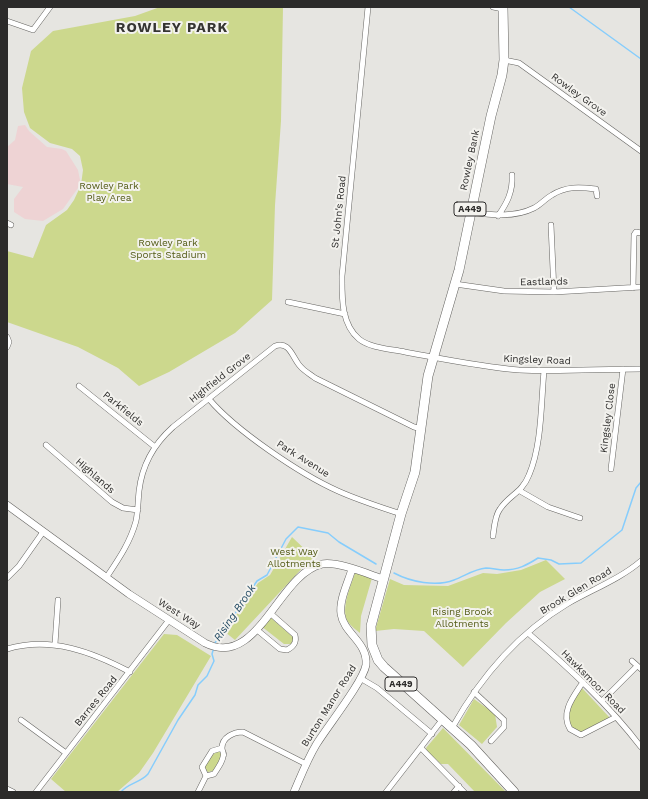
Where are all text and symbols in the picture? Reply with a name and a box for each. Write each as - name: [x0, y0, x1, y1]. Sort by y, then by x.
- district label: ROWLEY PARK: [116, 20, 228, 36]
- street label: Rowley Grove: [549, 71, 609, 119]
- street label: Rowley Bank: [458, 128, 482, 192]
- street label: St John's Road: [329, 175, 349, 249]
- park label: Rowley Park Play Area: [79, 180, 139, 204]
- road number: A449: [454, 202, 486, 216]
- park label: Rowley Park Sports Stadium: [130, 237, 206, 260]
- street label: Eastlands: [520, 276, 568, 288]
- street label: Highfield Grove: [187, 350, 253, 406]
- street label: Kingsley Road: [503, 353, 571, 367]
- street label: Kingsley Close: [598, 382, 618, 454]
- street label: Parkfields: [100, 389, 146, 429]
- street label: Park Avenue: [274, 438, 332, 480]
- street label: Highlands: [73, 456, 117, 496]
- park label: West Way Allotments: [267, 546, 321, 570]
- street label: Brook Glen Road: [538, 565, 614, 617]
- water label: Rising Brook: [211, 582, 259, 644]
- street label: West Way: [156, 596, 202, 632]
- park label: Rising Brook Allotments: [432, 606, 492, 630]
- street label: Hawksmoor Road: [559, 648, 627, 716]
- street label: Burton Manor Road: [299, 663, 359, 749]
- street label: Barnes Road: [72, 673, 120, 729]
- road number: A449: [385, 677, 417, 691]

